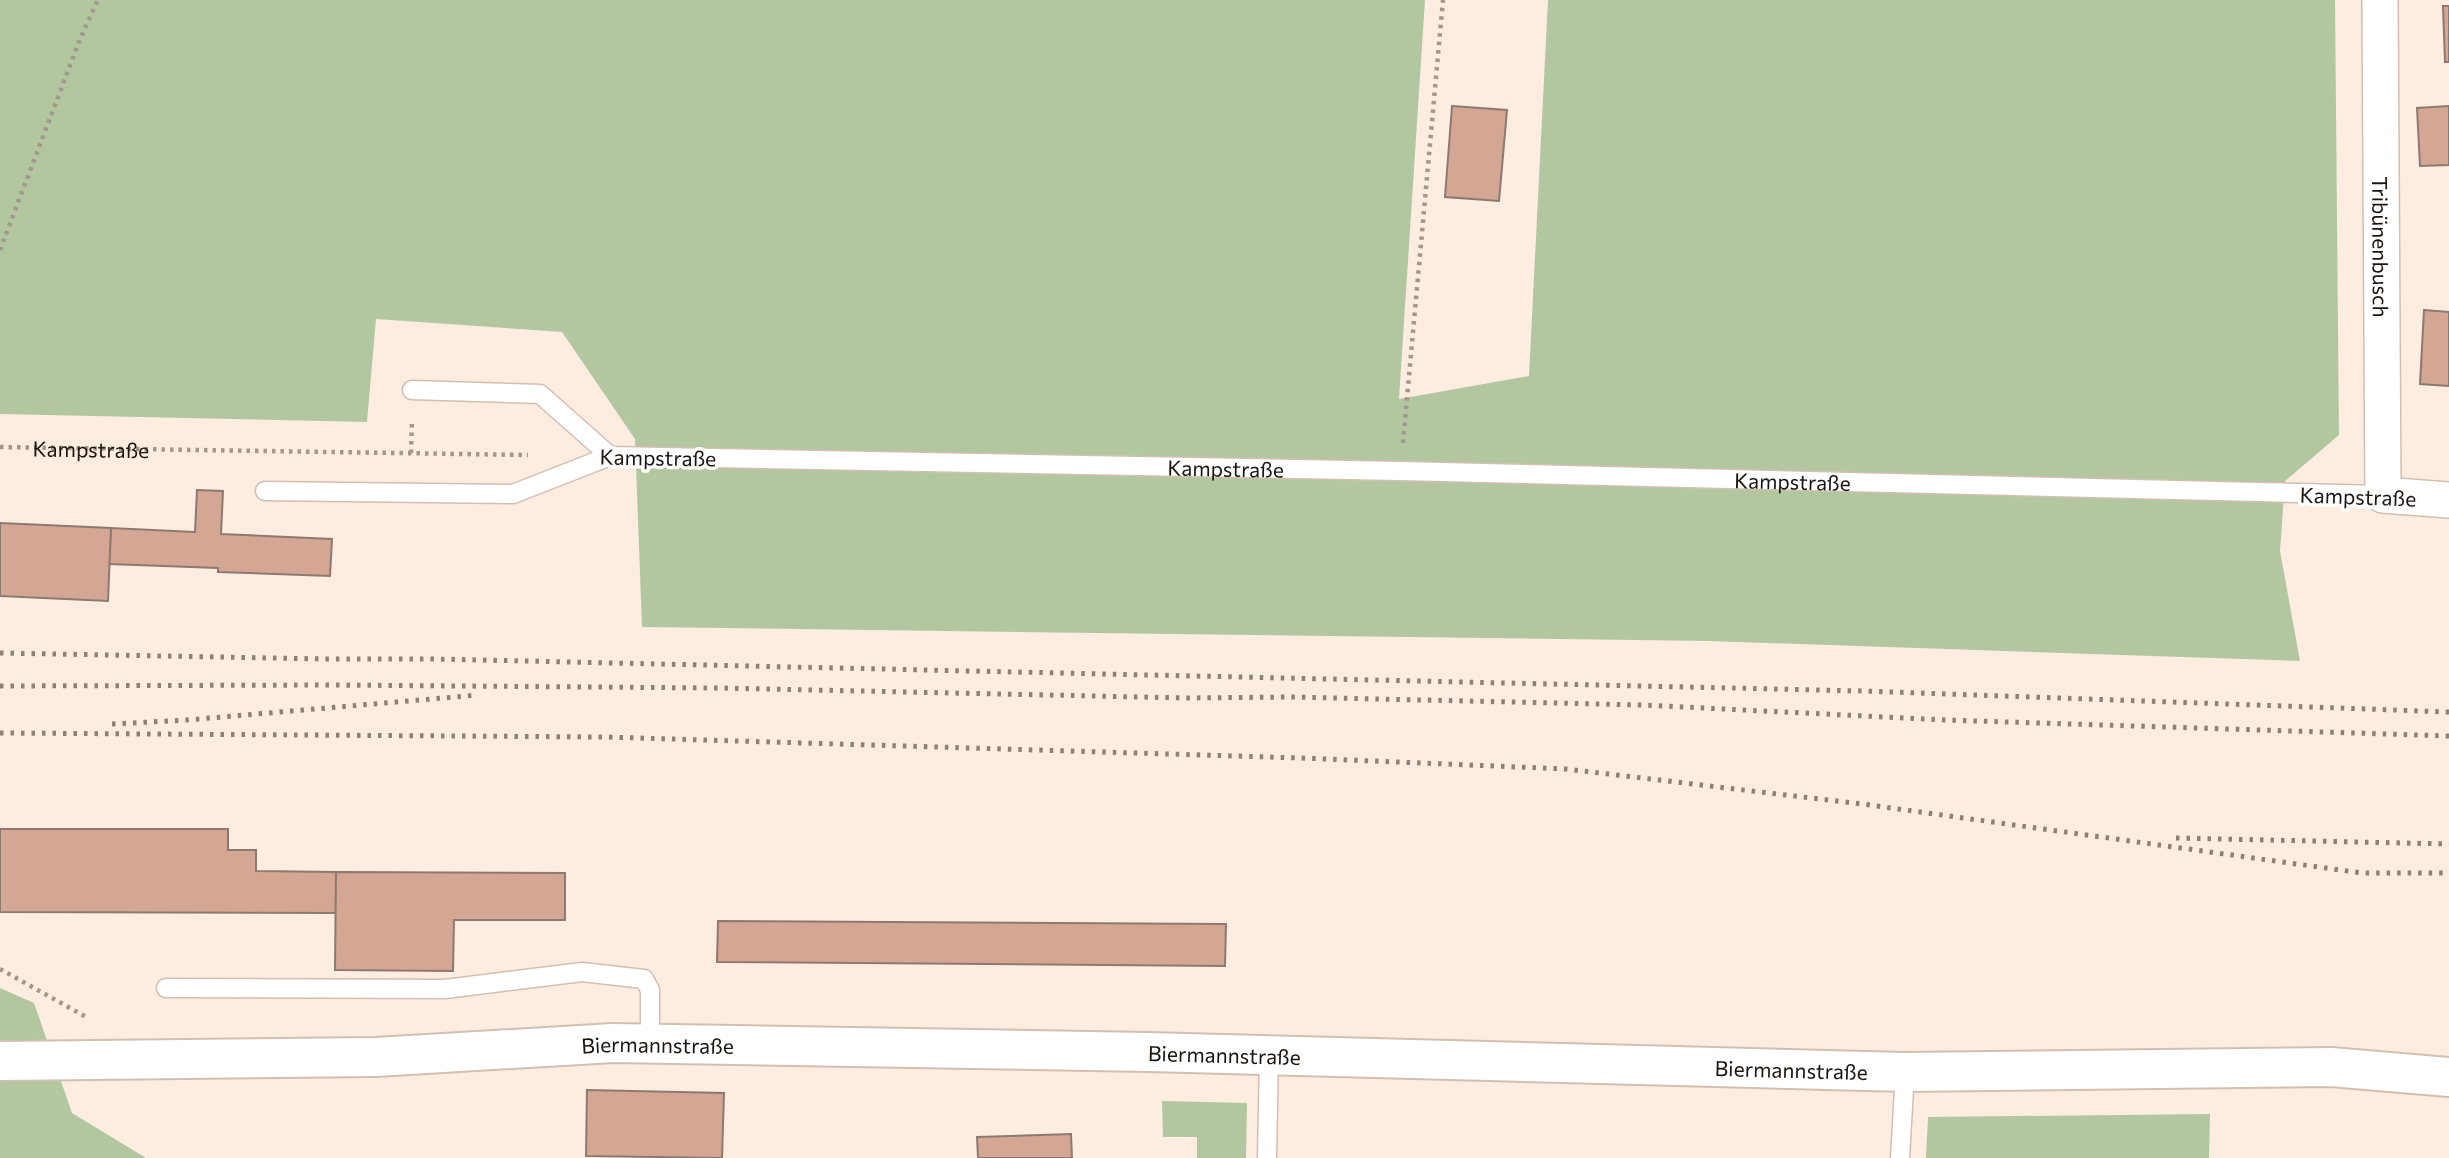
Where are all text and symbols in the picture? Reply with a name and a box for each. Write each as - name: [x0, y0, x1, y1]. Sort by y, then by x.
- street label: Tribünenbusch: [2369, 176, 2394, 318]
- street label: Kampstraße: [32, 435, 150, 462]
- street label: Kampstraße: [599, 443, 717, 471]
- street label: Kampstraße: [1167, 454, 1284, 481]
- street label: Kampstraße: [1734, 467, 1851, 495]
- street label: Kampstraße: [2299, 481, 2417, 511]
- street label: Biermannstraße: [580, 1030, 734, 1058]
- street label: Biermannstraße: [1148, 1040, 1301, 1069]
- street label: Biermannstraße: [1714, 1054, 1868, 1084]

